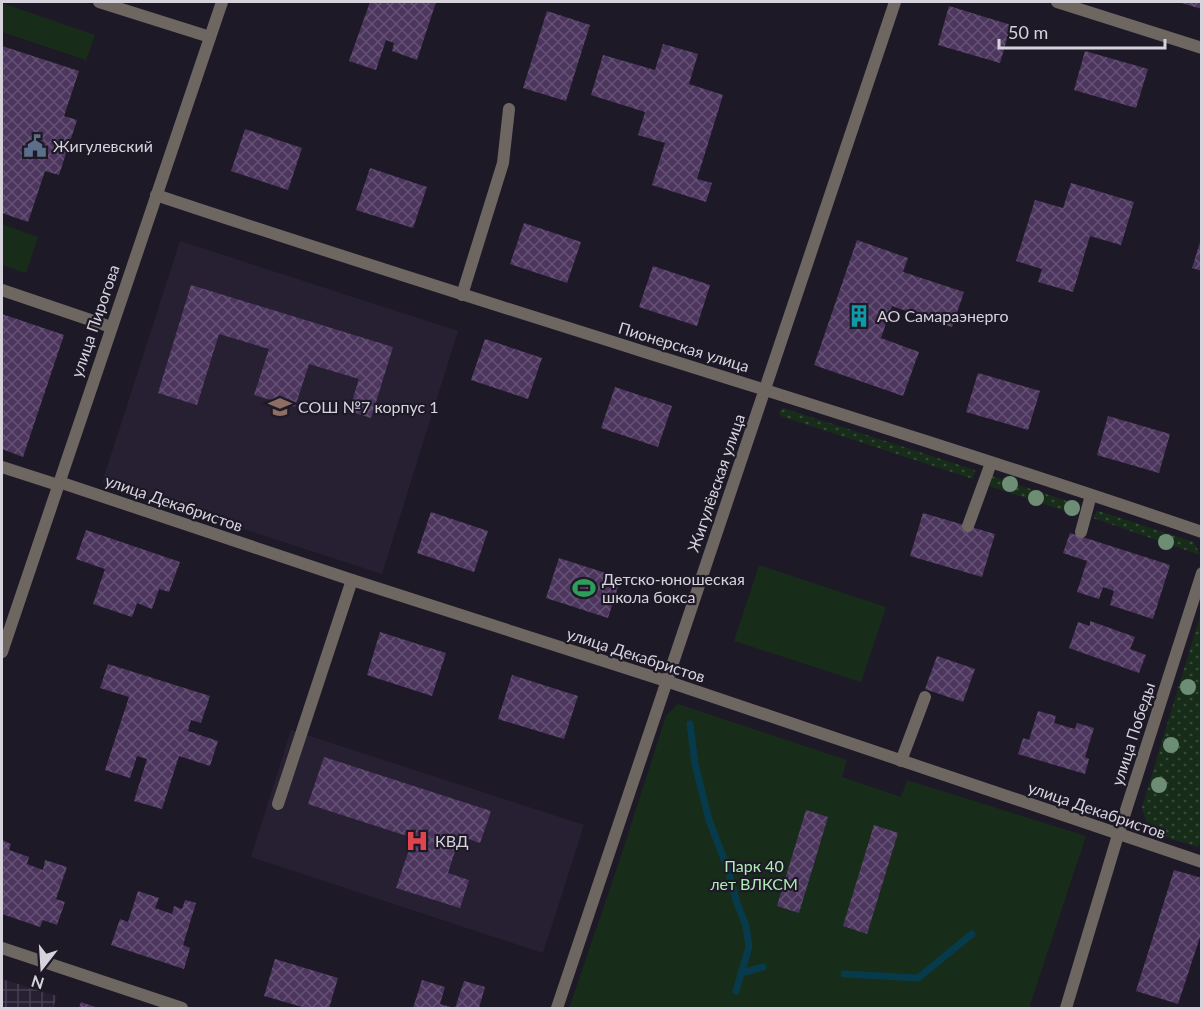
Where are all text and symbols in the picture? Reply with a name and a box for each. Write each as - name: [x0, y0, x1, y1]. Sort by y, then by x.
- scale bar: [999, 12, 1166, 50]
- text: 50 m: [1008, 21, 1048, 43]
- public building icon: Жигулевский: [22, 133, 48, 159]
- place label: Жигулевский: [53, 136, 153, 155]
- street label: улица Пирогова: [66, 262, 123, 380]
- building icon: АО Самараэнерго: [846, 303, 872, 329]
- place label: АО Самараэнерго: [877, 306, 1009, 325]
- street label: Пионерская улица: [616, 318, 752, 375]
- school or university icon: СОШ №7 корпус 1: [267, 394, 293, 420]
- place label: СОШ №7 корпус 1: [298, 397, 439, 416]
- street label: Жигулёвская улица: [683, 411, 748, 555]
- street label: улица Декабристов: [103, 470, 246, 535]
- place label: Детско-юношеская школа бокса: [602, 569, 745, 606]
- sports icon: Детско-юношеская школа бокса: [571, 575, 597, 601]
- street label: улица Декабристов: [564, 623, 708, 686]
- street label: улица Победы: [1107, 680, 1158, 788]
- street label: улица Декабристов: [1026, 777, 1169, 842]
- hospital icon: КВД: [404, 828, 430, 854]
- place label: КВД: [435, 831, 469, 850]
- park label: Парк 40 лет ВЛКСМ: [710, 856, 798, 893]
- north arrow: [12, 938, 72, 998]
- text: N: [29, 972, 46, 994]

